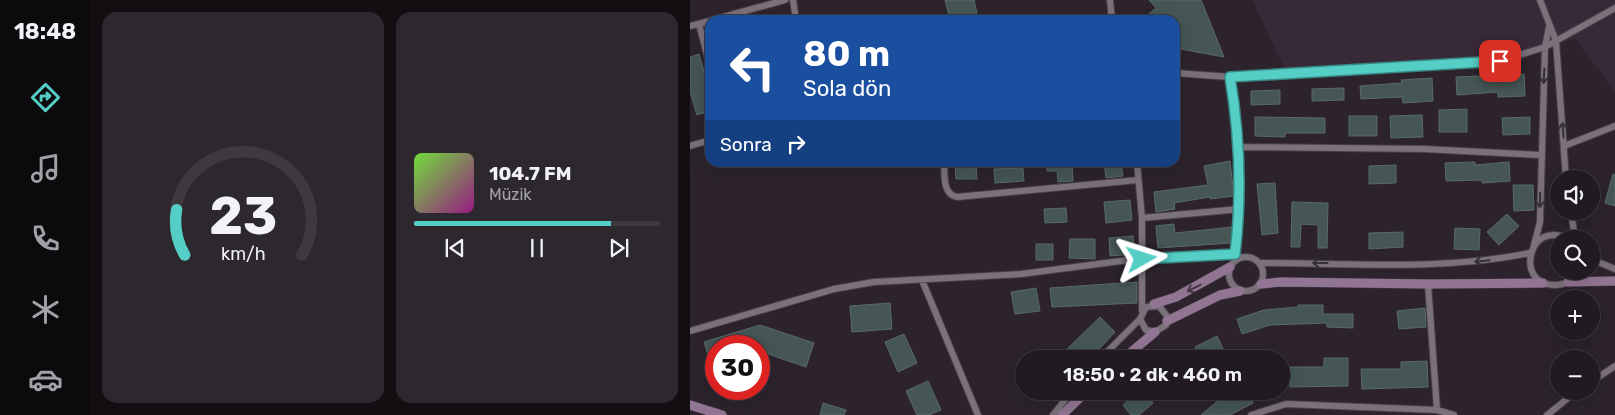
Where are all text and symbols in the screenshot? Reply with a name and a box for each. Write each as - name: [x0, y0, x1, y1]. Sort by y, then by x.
- text: 18:48: [14, 18, 76, 45]
- text: 80 m: [803, 33, 890, 75]
- icon: left: [720, 35, 785, 100]
- pin: [1479, 40, 1521, 82]
- icon: arrive: [1486, 47, 1514, 75]
- one-way arrow: [1539, 67, 1548, 83]
- text: Sola dön: [803, 75, 891, 102]
- icon: directions: [28, 80, 63, 115]
- one-way arrow: [1558, 122, 1568, 138]
- icon: right: [782, 130, 810, 158]
- text: Sonra: [720, 133, 772, 156]
- icon: music: [28, 151, 63, 186]
- text: 104.7 FM: [489, 162, 571, 185]
- map controls: [1550, 170, 1600, 400]
- button: sound: [1550, 170, 1600, 220]
- text: 23: [209, 185, 277, 247]
- text: Müzik: [489, 185, 532, 204]
- one-way arrow: [1535, 192, 1545, 208]
- icon: phone: [28, 221, 63, 256]
- button: search: [1550, 230, 1600, 280]
- position arrow: [1115, 232, 1167, 284]
- icon: previous: [441, 234, 469, 262]
- icon: pause: [523, 234, 551, 262]
- icon: next: [605, 234, 633, 262]
- text: km/h: [221, 243, 265, 264]
- one-way arrow: [1475, 256, 1491, 266]
- one-way arrow: [1312, 258, 1328, 268]
- one-way arrow: [1186, 283, 1201, 293]
- button: +: [1550, 290, 1600, 340]
- icon: climate: [28, 292, 63, 327]
- speed limit sign: 30: [705, 335, 770, 400]
- button: −: [1550, 350, 1600, 400]
- icon: car: [28, 362, 63, 397]
- text: 18:50 · 2 dk · 460 m: [1063, 363, 1242, 386]

